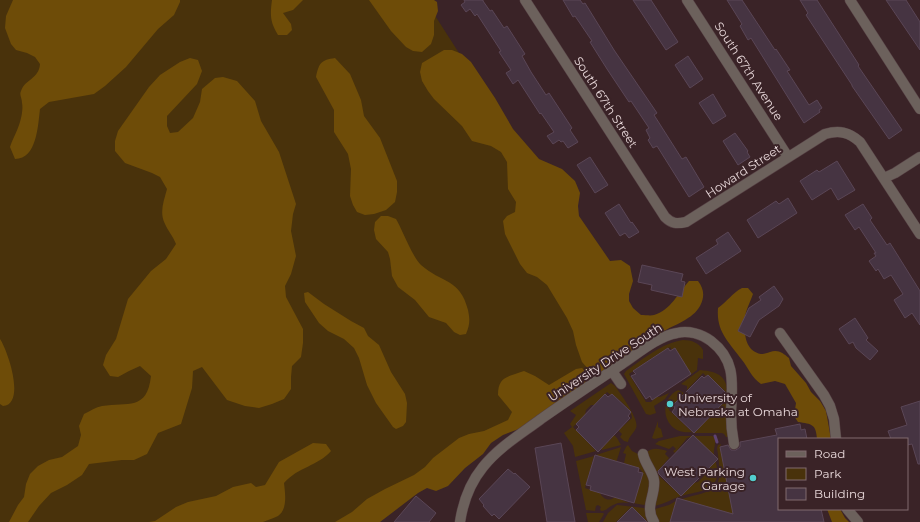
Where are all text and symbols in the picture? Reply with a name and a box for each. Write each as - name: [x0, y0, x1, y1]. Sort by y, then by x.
- street label: South 67th Avenue: [711, 19, 787, 123]
- street label: South 67th Street: [571, 54, 641, 150]
- street label: Howard Street: [703, 141, 784, 201]
- street label: University Drive South: [545, 320, 665, 404]
- place label: University of Nebraska at Omaha: [678, 390, 798, 419]
- marker: University of Nebraska at Omaha: [665, 399, 675, 409]
- legend: [778, 438, 908, 510]
- text: Road: [814, 446, 845, 461]
- place label: West Parking Garage: [664, 464, 745, 493]
- text: Park: [814, 466, 842, 481]
- marker: West Parking Garage: [748, 473, 758, 483]
- text: Building: [814, 486, 865, 501]

